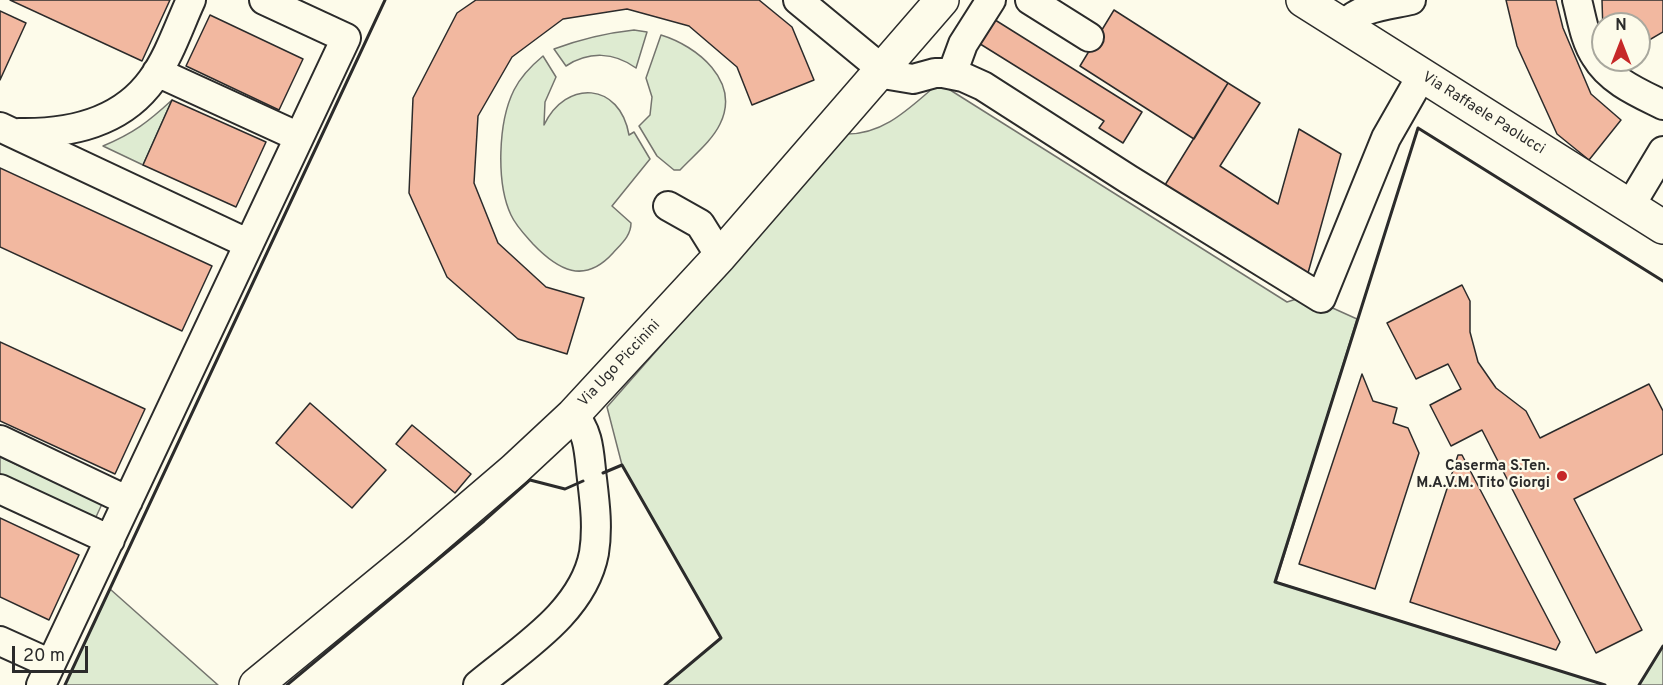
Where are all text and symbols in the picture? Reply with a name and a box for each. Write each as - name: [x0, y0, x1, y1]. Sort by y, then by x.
- north arrow: [1591, 12, 1651, 72]
- text: N: [1615, 16, 1627, 36]
- street label: Via Raffaele Paolucci: [1418, 69, 1548, 159]
- street label: Via Ugo Piccinini: [575, 317, 665, 411]
- place label: Caserma S.Ten. M.A.V.M. Tito Giorgi: [1416, 458, 1550, 493]
- marker: Caserma S.Ten. M.A.V.M. Tito Giorgi: [1555, 469, 1569, 483]
- scale bar: [15, 634, 92, 672]
- text: 20 m: [23, 645, 65, 668]

